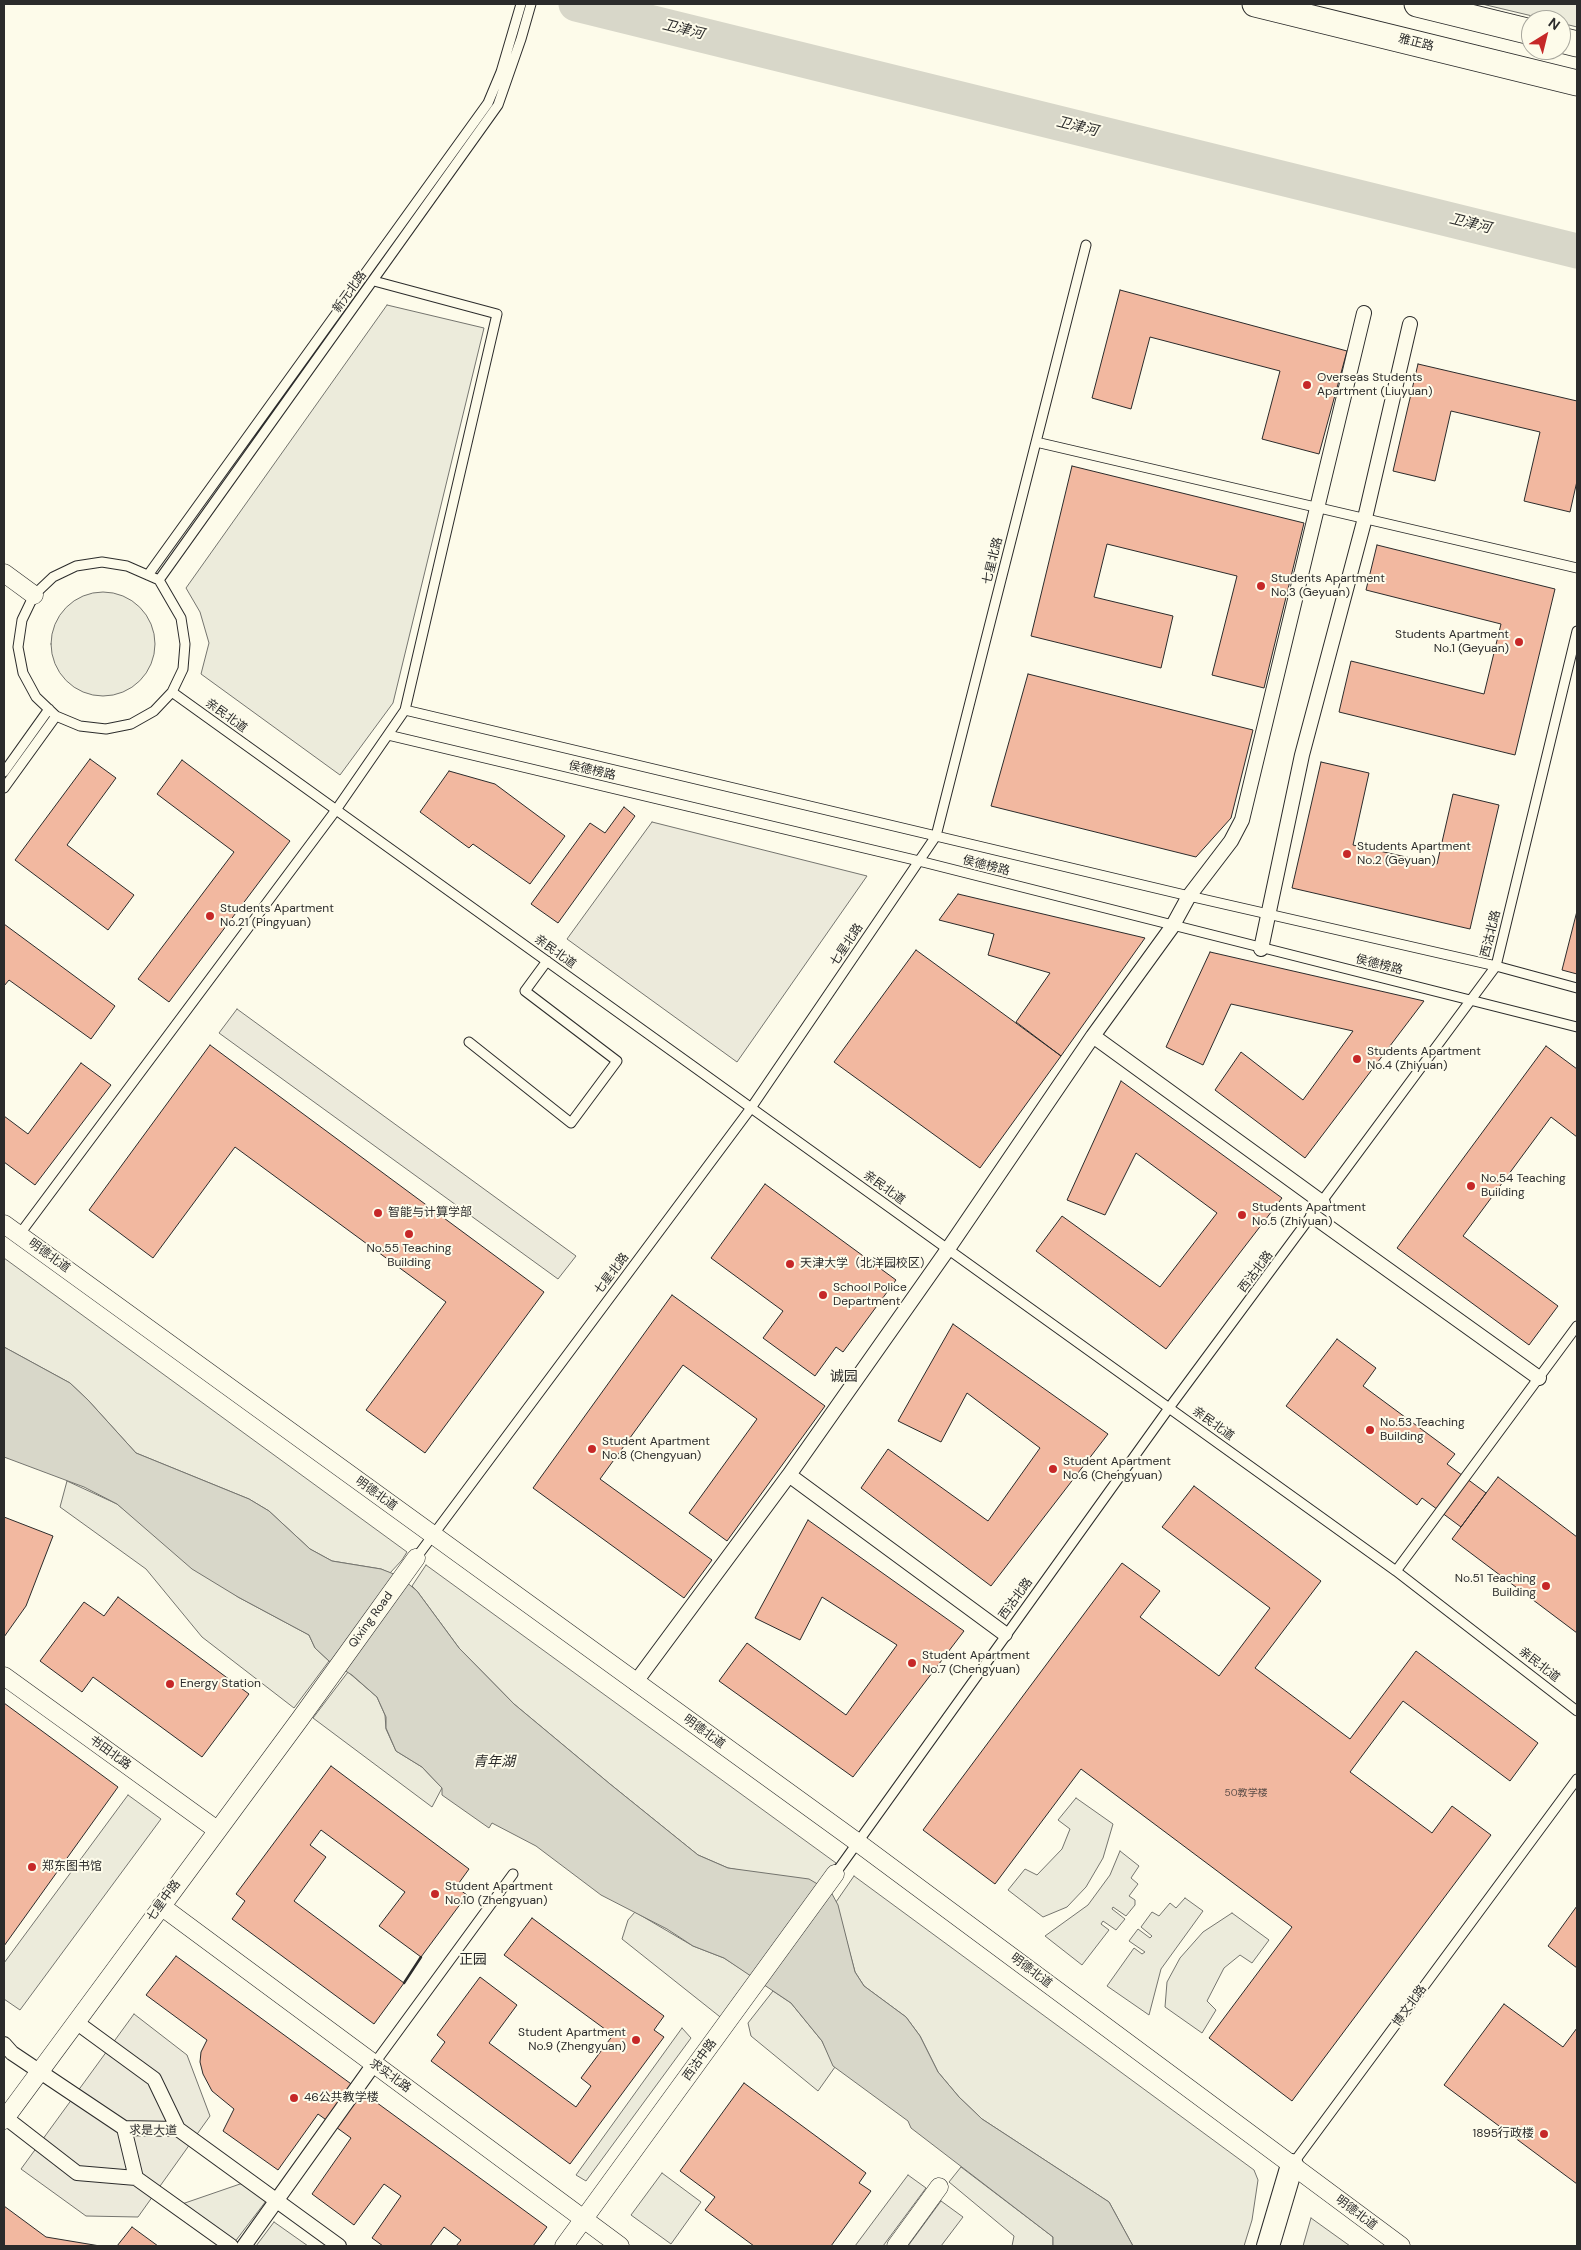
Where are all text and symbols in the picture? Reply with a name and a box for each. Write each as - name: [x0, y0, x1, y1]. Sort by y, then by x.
- north arrow: [1521, 10, 1571, 60]
- text: N: [1545, 13, 1564, 34]
- water label: 卫津河: [661, 17, 705, 43]
- street label: 雅正路: [1397, 32, 1435, 54]
- water label: 卫津河: [1055, 114, 1099, 140]
- water label: 卫津河: [1448, 211, 1492, 237]
- street label: 新元北路: [330, 268, 370, 316]
- place label: Overseas Students Apartment (Liuyuan): [1317, 371, 1432, 399]
- marker: Overseas Students Apartment (Liuyuan): [1301, 379, 1313, 391]
- street label: 七星北路: [980, 536, 1006, 586]
- place label: Students Apartment No.3 (Geyuan): [1271, 572, 1385, 600]
- marker: Students Apartment No.3 (Geyuan): [1255, 580, 1267, 592]
- place label: Students Apartment No.1 (Geyuan): [1395, 628, 1509, 656]
- marker: Students Apartment No.1 (Geyuan): [1513, 636, 1525, 648]
- street label: 亲民北道: [202, 696, 250, 736]
- street label: 侯德榜路: [567, 759, 617, 783]
- place label: Students Apartment No.2 (Geyuan): [1357, 840, 1471, 868]
- marker: Students Apartment No.2 (Geyuan): [1341, 848, 1353, 860]
- street label: 侯德榜路: [961, 853, 1011, 879]
- place label: Students Apartment No.21 (Pingyuan): [220, 902, 334, 930]
- street label: 西沽北路: [1478, 909, 1504, 959]
- marker: Students Apartment No.21 (Pingyuan): [204, 910, 216, 922]
- street label: 七星北路: [828, 921, 866, 969]
- street label: 亲民北道: [531, 932, 579, 972]
- street label: 侯德榜路: [1354, 952, 1404, 978]
- place label: Students Apartment No.4 (Zhiyuan): [1367, 1045, 1481, 1073]
- marker: Students Apartment No.4 (Zhiyuan): [1351, 1053, 1363, 1065]
- street label: 亲民北道: [860, 1168, 908, 1208]
- place label: No.54 Teaching Building: [1481, 1172, 1566, 1200]
- marker: No.54 Teaching Building: [1465, 1180, 1477, 1192]
- place label: Students Apartment No.5 (Zhiyuan): [1252, 1201, 1366, 1229]
- place label: 智能与计算学部: [388, 1206, 472, 1220]
- marker: 智能与计算学部: [372, 1207, 384, 1219]
- marker: Students Apartment No.5 (Zhiyuan): [1236, 1209, 1248, 1221]
- marker: No.55 Teaching Building: [403, 1228, 415, 1240]
- street label: 明德北道: [25, 1236, 73, 1276]
- place label: No.55 Teaching Building: [367, 1242, 451, 1270]
- street label: 西沽北路: [1236, 1248, 1276, 1296]
- street label: 七星北路: [592, 1250, 632, 1298]
- place label: 天津大学（北洋园校区）: [800, 1257, 932, 1271]
- marker: 天津大学（北洋园校区）: [784, 1258, 796, 1270]
- place label: School Police Department: [833, 1281, 907, 1309]
- marker: School Police Department: [817, 1289, 829, 1301]
- district label: 诚园: [830, 1369, 858, 1385]
- street label: 亲民北道: [1189, 1404, 1237, 1444]
- place label: No.53 Teaching Building: [1380, 1416, 1465, 1444]
- marker: No.53 Teaching Building: [1364, 1424, 1376, 1436]
- place label: Student Apartment No.8 (Chengyuan): [602, 1435, 710, 1463]
- marker: Student Apartment No.8 (Chengyuan): [586, 1443, 598, 1455]
- place label: Student Apartment No.6 (Chengyuan): [1063, 1455, 1171, 1483]
- marker: Student Apartment No.6 (Chengyuan): [1047, 1463, 1059, 1475]
- street label: 明德北道: [352, 1474, 400, 1514]
- place label: No.51 Teaching Building: [1455, 1572, 1536, 1600]
- street label: 西沽北路: [996, 1575, 1036, 1623]
- marker: No.51 Teaching Building: [1540, 1580, 1552, 1592]
- street label: Qixing Road: [346, 1589, 396, 1651]
- street label: 亲民北道: [1516, 1645, 1562, 1685]
- place label: Student Apartment No.7 (Chengyuan): [922, 1649, 1030, 1677]
- marker: Student Apartment No.7 (Chengyuan): [906, 1657, 918, 1669]
- place label: Energy Station: [180, 1677, 261, 1691]
- marker: Energy Station: [164, 1678, 176, 1690]
- street label: 明德北道: [680, 1712, 728, 1752]
- street label: 书田北路: [86, 1733, 134, 1773]
- water label: 青年湖: [473, 1754, 515, 1770]
- house number: 50教学楼: [1225, 1787, 1267, 1799]
- place label: 郑东图书馆: [42, 1860, 102, 1874]
- marker: 郑东图书馆: [26, 1861, 38, 1873]
- street label: 七星中路: [144, 1877, 184, 1925]
- place label: Student Apartment No.10 (Zhengyuan): [445, 1880, 553, 1908]
- marker: Student Apartment No.10 (Zhengyuan): [429, 1888, 441, 1900]
- street label: 明德北道: [1007, 1951, 1055, 1991]
- district label: 正园: [459, 1952, 487, 1968]
- street label: 博文北路: [1390, 1982, 1430, 2030]
- place label: Student Apartment No.9 (Zhengyuan): [518, 2026, 626, 2054]
- marker: Student Apartment No.9 (Zhengyuan): [630, 2034, 642, 2046]
- street label: 西沽中路: [680, 2036, 720, 2084]
- street label: 求实北路: [366, 2056, 414, 2096]
- place label: 46公共教学楼: [304, 2091, 379, 2105]
- marker: 46公共教学楼: [288, 2092, 300, 2104]
- street label: 求是大道: [129, 2123, 177, 2139]
- place label: 1895行政楼: [1472, 2127, 1534, 2141]
- marker: 1895行政楼: [1538, 2128, 1550, 2140]
- street label: 明德北道: [1332, 2193, 1380, 2233]

